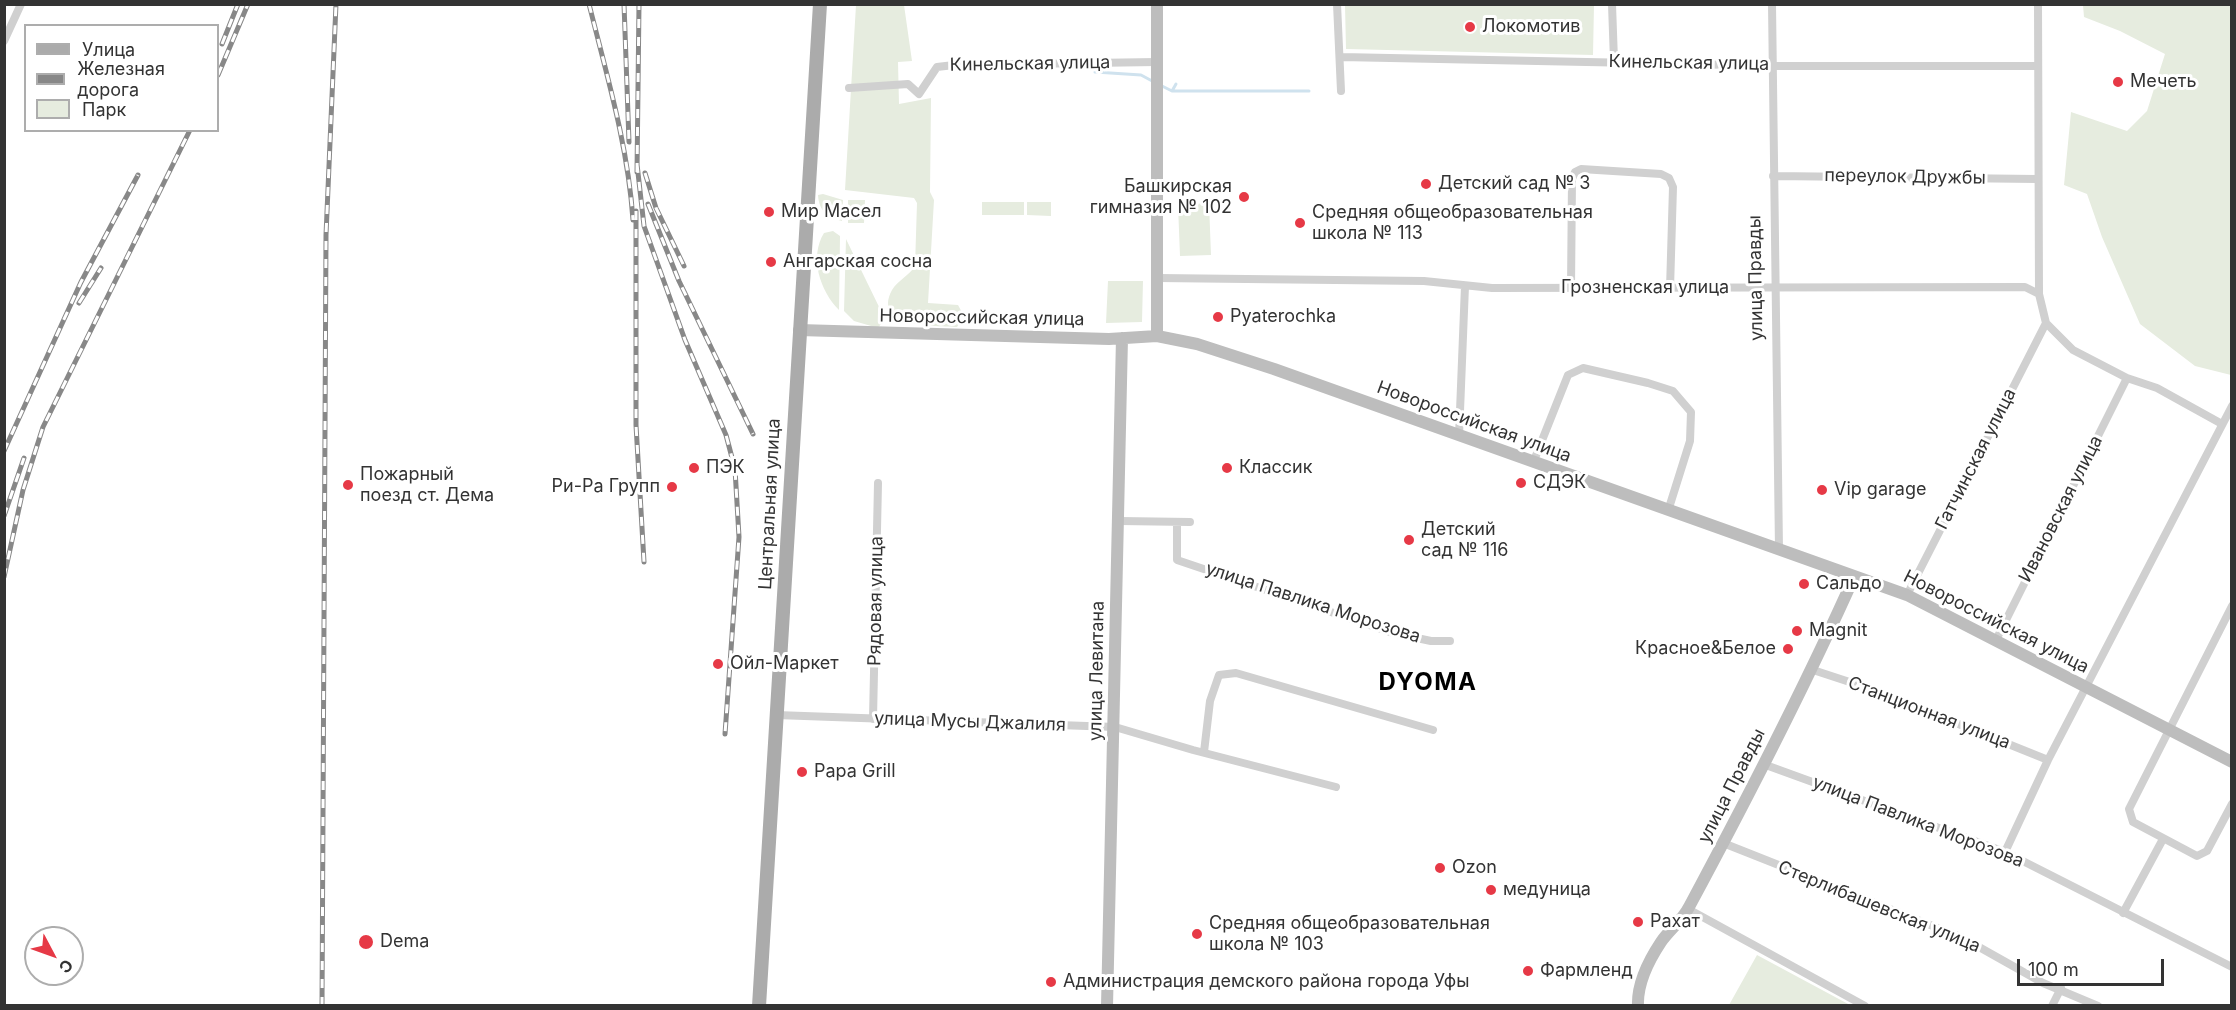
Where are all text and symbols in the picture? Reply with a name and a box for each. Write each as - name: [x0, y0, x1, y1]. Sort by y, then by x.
- place label: Локомотив: [1482, 16, 1581, 38]
- marker: Локомотив: [1463, 20, 1477, 34]
- legend: [24, 24, 219, 132]
- text: Улица: [82, 39, 135, 60]
- street label: Кинельская улица: [1609, 51, 1769, 75]
- street label: Кинельская улица: [950, 52, 1110, 76]
- text: Железная дорога: [77, 58, 165, 100]
- place label: Мечеть: [2130, 71, 2197, 93]
- marker: Мечеть: [2111, 75, 2125, 89]
- text: Парк: [82, 99, 126, 120]
- street label: переулок Дружбы: [1824, 165, 1986, 189]
- place label: Детский сад № 3: [1438, 173, 1590, 195]
- place label: Башкирская гимназия № 102: [1090, 176, 1232, 219]
- marker: Детский сад № 3: [1419, 177, 1433, 191]
- marker: Башкирская гимназия № 102: [1237, 190, 1251, 204]
- place label: Мир Масел: [781, 201, 881, 223]
- place label: Средняя общеобразовательная школа № 113: [1312, 202, 1593, 244]
- marker: Мир Масел: [762, 205, 776, 219]
- street label: улица Правды: [1744, 215, 1768, 341]
- marker: Средняя общеобразовательная школа № 113: [1293, 216, 1307, 230]
- place label: Ангарская сосна: [783, 251, 932, 273]
- marker: Ангарская сосна: [764, 255, 778, 269]
- street label: Грозненская улица: [1561, 277, 1729, 299]
- street label: Новороссийская улица: [879, 305, 1085, 331]
- place label: Pyaterochka: [1230, 306, 1336, 328]
- marker: Pyaterochka: [1211, 310, 1225, 324]
- street label: Новороссийская улица: [1374, 377, 1574, 467]
- street label: Гатчинская улица: [1931, 385, 2021, 533]
- street label: Центральная улица: [755, 418, 785, 590]
- street label: Ивановская улица: [2015, 432, 2107, 586]
- place label: ПЭК: [706, 457, 745, 479]
- place label: Классик: [1239, 457, 1313, 479]
- marker: ПЭК: [687, 461, 701, 475]
- marker: Классик: [1220, 461, 1234, 475]
- place label: Пожарный поезд ст. Дема: [360, 464, 494, 506]
- place label: СДЭК: [1533, 472, 1586, 494]
- place label: Ри-Ра Групп: [552, 476, 660, 498]
- marker: СДЭК: [1514, 476, 1528, 490]
- marker: Пожарный поезд ст. Дема: [341, 478, 355, 492]
- place label: Vip garage: [1834, 479, 1926, 501]
- marker: Ри-Ра Групп: [665, 480, 679, 494]
- marker: Vip garage: [1815, 483, 1829, 497]
- place label: Детский сад № 116: [1421, 519, 1508, 562]
- marker: Детский сад № 116: [1402, 533, 1416, 547]
- street label: Рядовая улица: [864, 536, 888, 666]
- street label: улица Павлика Морозова: [1203, 558, 1423, 648]
- street label: Новороссийская улица: [1900, 566, 2092, 678]
- place label: Сальдо: [1816, 573, 1882, 595]
- marker: Сальдо: [1797, 577, 1811, 591]
- street label: улица Левитана: [1085, 601, 1109, 741]
- place label: Magnit: [1809, 620, 1867, 642]
- marker: Magnit: [1790, 624, 1804, 638]
- place label: Красное&Белое: [1635, 638, 1776, 660]
- marker: Красное&Белое: [1781, 642, 1795, 656]
- place label: Ойл-Маркет: [730, 653, 839, 675]
- marker: Ойл-Маркет: [711, 657, 725, 671]
- district label: DYOMA: [1378, 669, 1478, 697]
- street label: Станционная улица: [1845, 672, 2013, 754]
- street label: улица Мусы Джалиля: [874, 708, 1066, 736]
- street label: улица Правды: [1694, 725, 1770, 847]
- place label: Papa Grill: [814, 761, 896, 783]
- marker: Papa Grill: [795, 765, 809, 779]
- street label: улица Павлика Морозова: [1809, 772, 2027, 872]
- street label: Стерлибашевская улица: [1775, 856, 1983, 958]
- place label: Ozon: [1452, 857, 1497, 879]
- marker: Ozon: [1433, 861, 1447, 875]
- place label: медуница: [1503, 879, 1591, 901]
- marker: медуница: [1484, 883, 1498, 897]
- place label: Рахат: [1650, 911, 1700, 933]
- place label: Средняя общеобразовательная школа № 103: [1209, 913, 1490, 956]
- marker: Рахат: [1631, 915, 1645, 929]
- north arrow: [24, 926, 84, 986]
- marker: Средняя общеобразовательная школа № 103: [1190, 927, 1204, 941]
- place label: Dema: [380, 931, 429, 953]
- marker: Dema: [357, 933, 375, 951]
- scale bar: [2020, 947, 2167, 985]
- text: С: [55, 955, 78, 978]
- text: 100 m: [2028, 959, 2079, 980]
- place label: Фармленд: [1540, 960, 1633, 982]
- marker: Фармленд: [1521, 964, 1535, 978]
- place label: Администрация демского района города Уфы: [1063, 971, 1469, 993]
- marker: Администрация демского района города Уфы: [1044, 975, 1058, 989]

